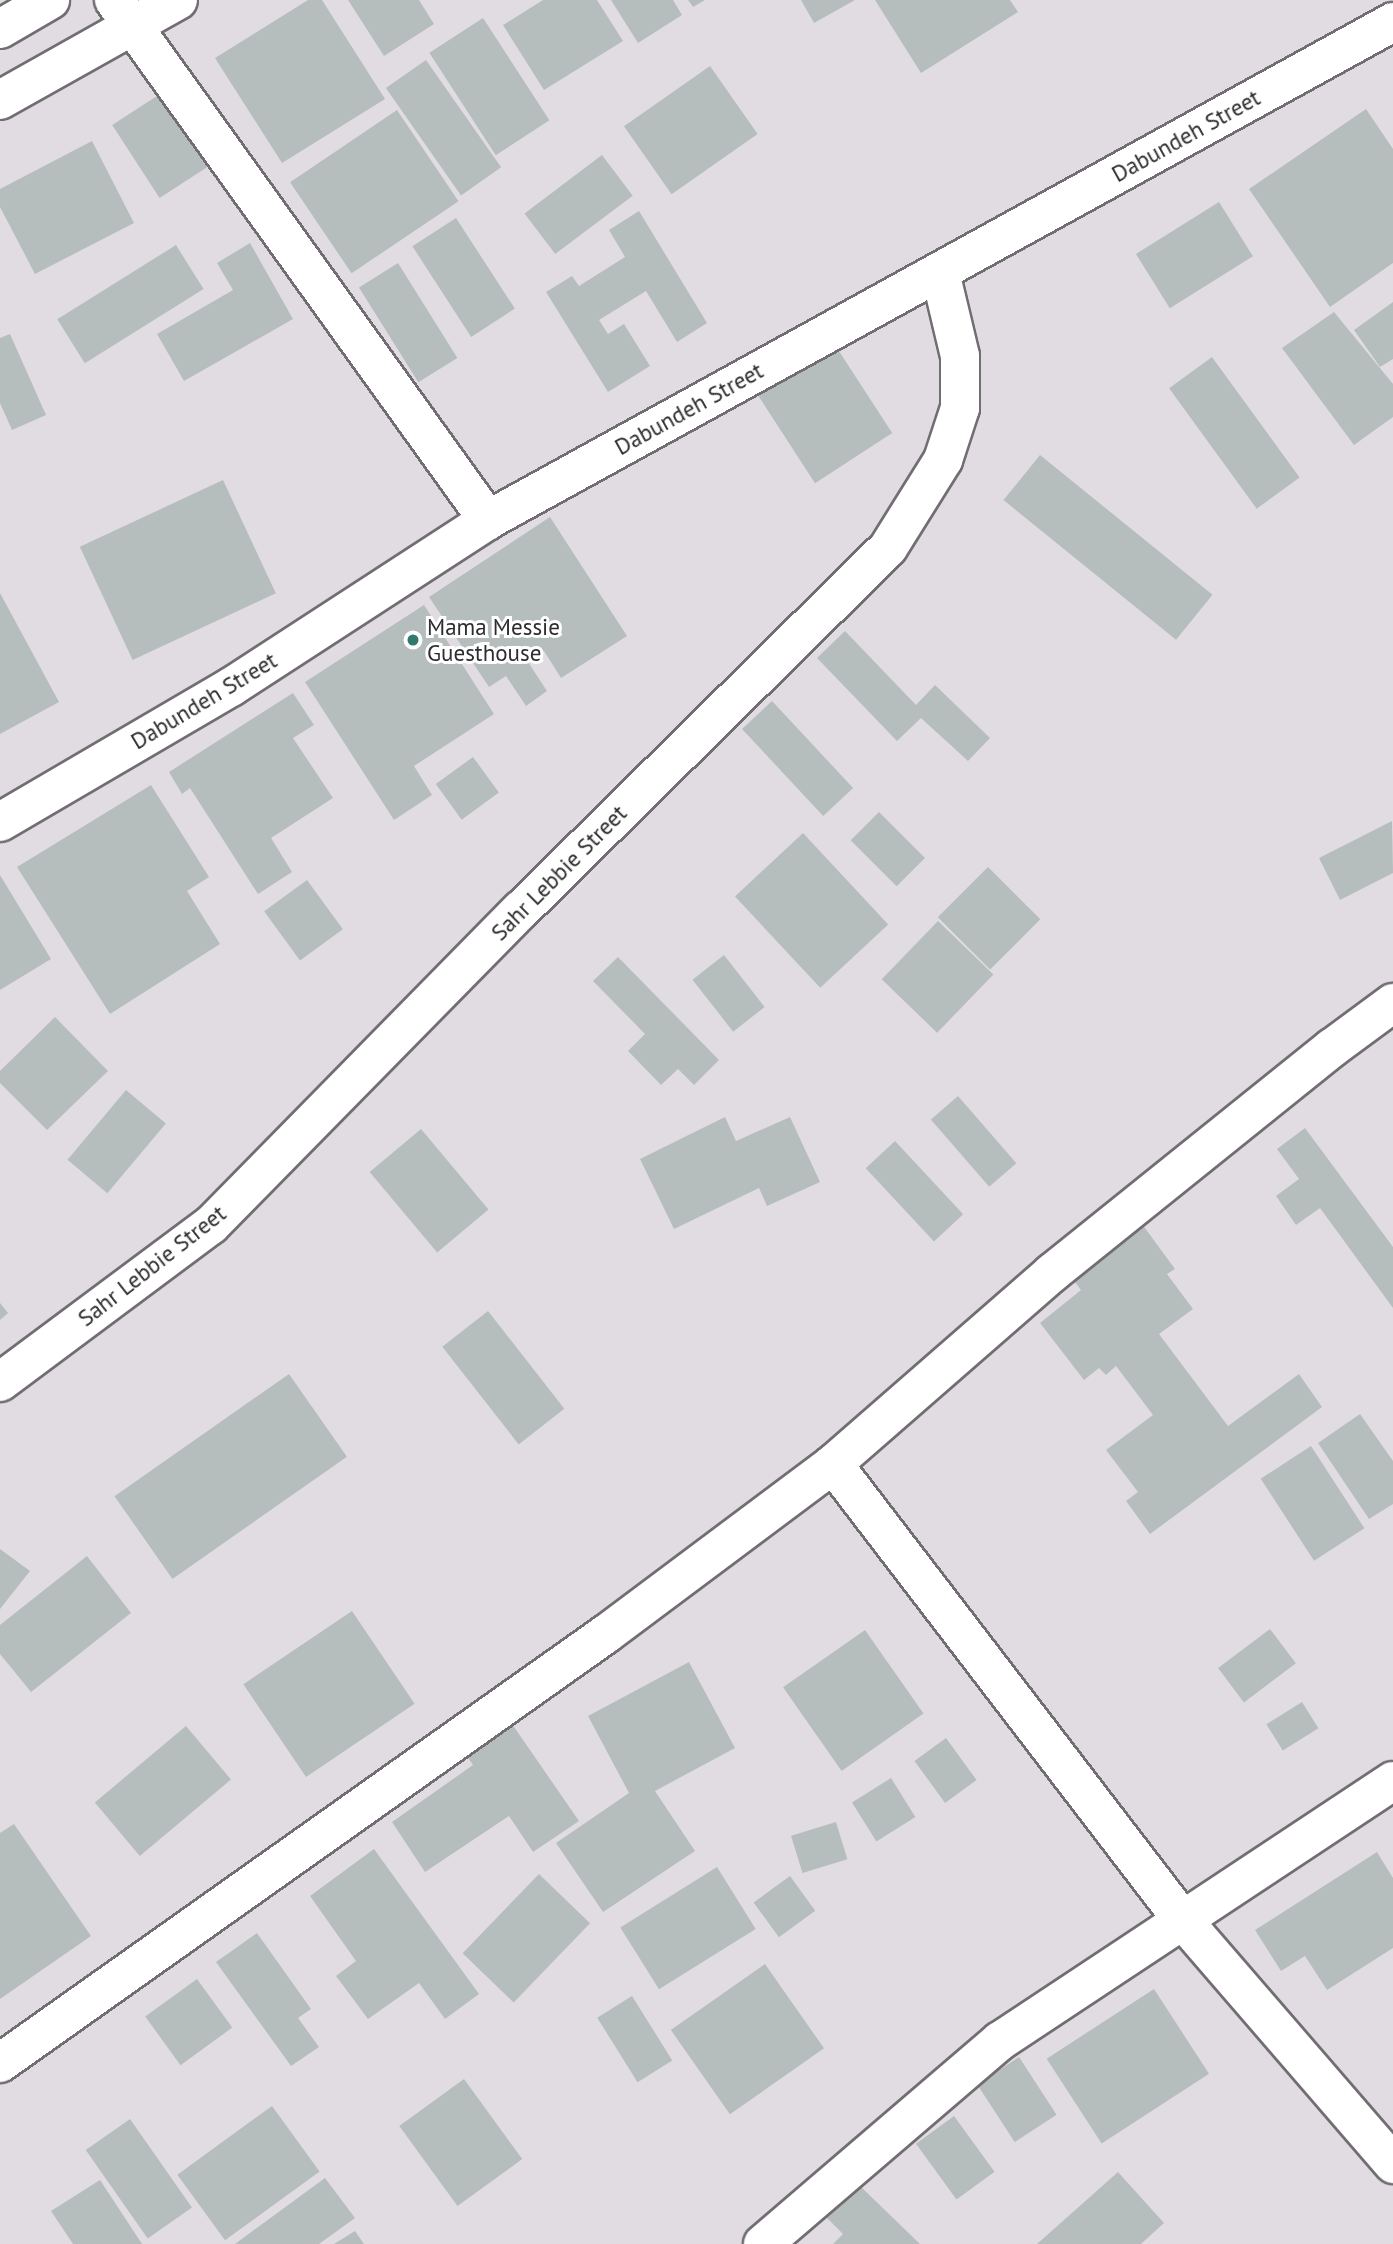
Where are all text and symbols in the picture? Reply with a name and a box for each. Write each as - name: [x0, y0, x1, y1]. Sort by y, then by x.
- street label: Dabundeh Street: [1107, 84, 1265, 188]
- street label: Dabundeh Street: [610, 357, 768, 461]
- place label: Mama Messie Guesthouse: [427, 613, 560, 667]
- marker: Mama Messie Guesthouse: [405, 632, 421, 648]
- street label: Dabundeh Street: [126, 647, 282, 755]
- street label: Sahr Lebbie Street: [486, 800, 632, 946]
- street label: Sahr Lebbie Street: [73, 1200, 231, 1332]

